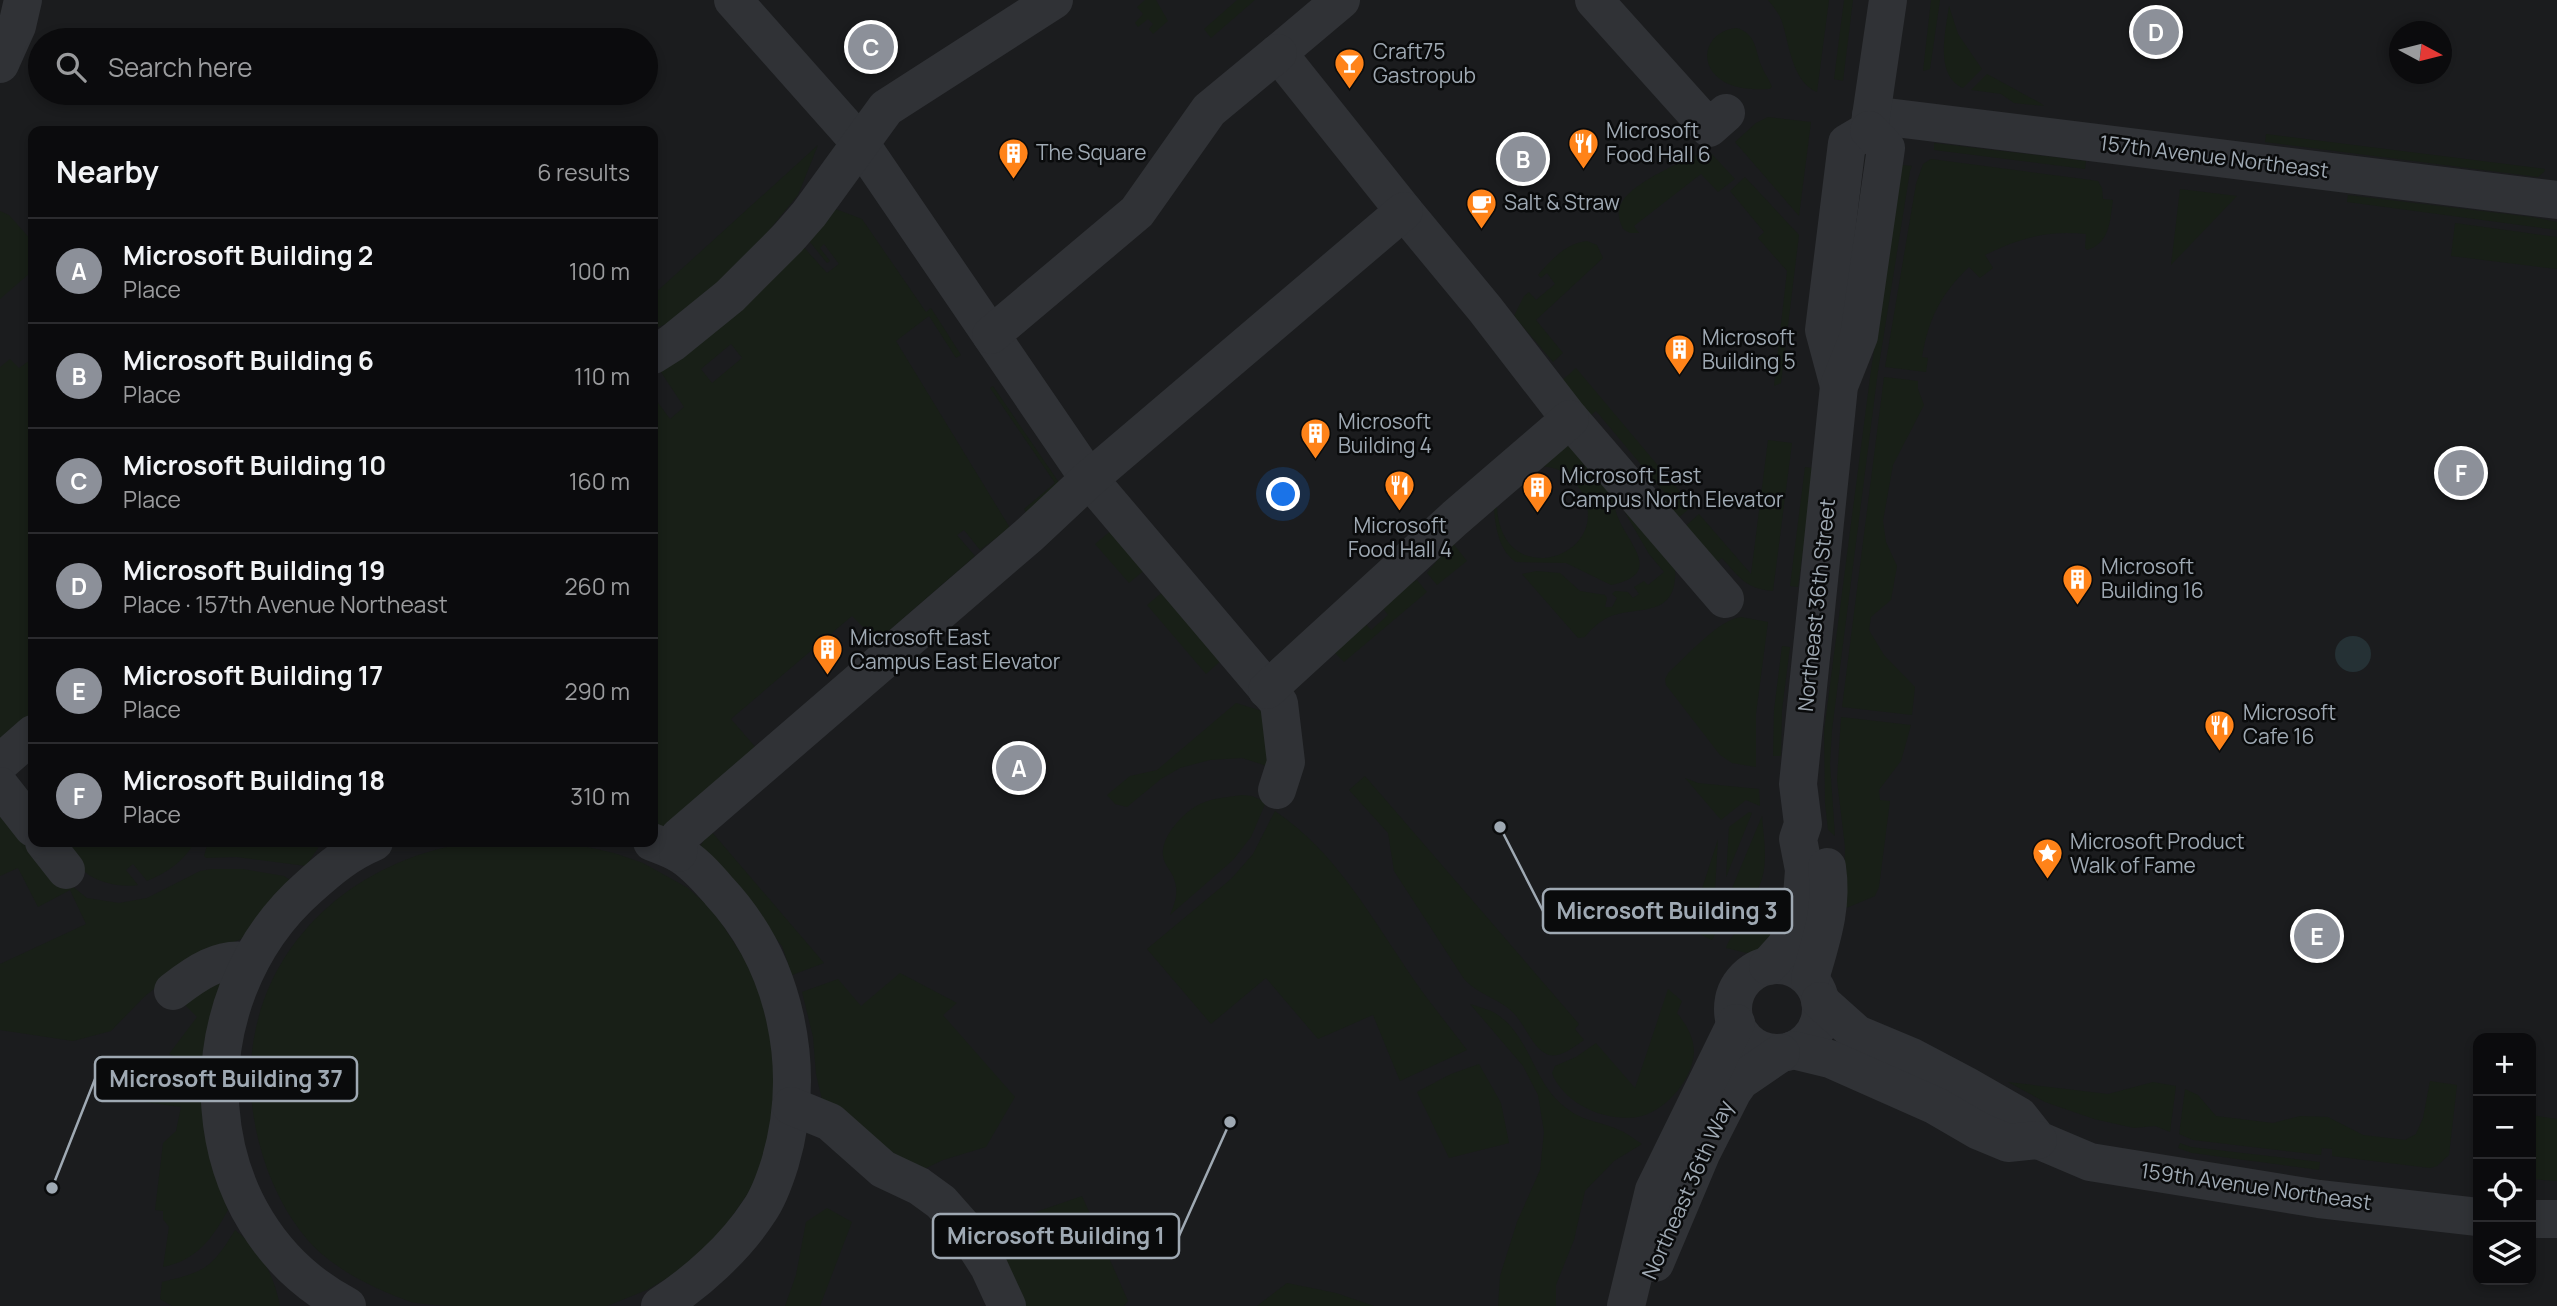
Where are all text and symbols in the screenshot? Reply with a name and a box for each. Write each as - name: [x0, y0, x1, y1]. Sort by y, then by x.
- pin: D: [2133, 6, 2179, 58]
- pin: C: [848, 21, 894, 73]
- north arrow: [2389, 21, 2452, 84]
- search box: [28, 28, 658, 105]
- place label: Craft75 Gastropub: [1373, 37, 1476, 89]
- bar icon: Craft75 Gastropub: [1333, 47, 1367, 91]
- icon: search: [52, 48, 90, 86]
- text: Search here: [108, 49, 253, 85]
- place label: Microsoft Food Hall 6: [1606, 116, 1711, 168]
- restaurant icon: Microsoft Food Hall 6: [1566, 126, 1600, 170]
- street label: 157th Avenue Northeast: [2098, 128, 2330, 184]
- pin: B: [1500, 133, 1546, 185]
- building icon: The Square: [996, 136, 1030, 180]
- place label: The Square: [1036, 138, 1147, 166]
- text: Nearby: [56, 151, 159, 192]
- text: 6 results: [537, 156, 630, 188]
- cafe icon: Salt & Straw: [1464, 186, 1498, 230]
- place label: Salt & Straw: [1504, 188, 1620, 216]
- text: Microsoft Building 2: [123, 237, 373, 273]
- text: A: [71, 255, 87, 287]
- text: 100 m: [569, 255, 630, 287]
- text: Place: [123, 273, 181, 305]
- place label: Microsoft Building 5: [1702, 323, 1796, 375]
- building icon: Microsoft Building 5: [1662, 333, 1696, 377]
- text: Microsoft Building 6: [123, 342, 374, 378]
- text: B: [72, 360, 86, 392]
- text: 110 m: [574, 360, 630, 392]
- text: Place: [123, 378, 181, 410]
- place label: Microsoft Building 4: [1338, 407, 1432, 459]
- building icon: Microsoft Building 4: [1298, 417, 1332, 461]
- text: Microsoft Building 10: [123, 447, 386, 483]
- pin: F: [2438, 447, 2484, 499]
- place label: Microsoft East Campus North Elevator: [1561, 461, 1784, 513]
- text: C: [71, 465, 88, 497]
- text: 160 m: [569, 465, 630, 497]
- restaurant icon: Microsoft Food Hall 4: [1383, 469, 1417, 513]
- building icon: Microsoft East Campus North Elevator: [1521, 471, 1555, 515]
- your location: [1266, 477, 1300, 511]
- text: Place: [123, 483, 181, 515]
- street label: Northeast 36th Street: [1791, 497, 1841, 713]
- place label: Microsoft Food Hall 4: [1348, 511, 1452, 563]
- text: Microsoft Building 19: [123, 552, 385, 588]
- place label: Microsoft Building 16: [2101, 552, 2204, 604]
- building icon: Microsoft Building 16: [2061, 562, 2095, 606]
- text: D: [71, 570, 87, 602]
- text: 260 m: [564, 570, 630, 602]
- text: Place · 157th Avenue Northeast: [123, 588, 448, 620]
- place label: Microsoft East Campus East Elevator: [850, 623, 1061, 675]
- building icon: Microsoft East Campus East Elevator: [810, 633, 844, 677]
- text: Microsoft Building 17: [123, 657, 383, 693]
- text: E: [72, 675, 86, 707]
- text: 290 m: [564, 675, 630, 707]
- text: Place: [123, 693, 181, 725]
- place label: Microsoft Cafe 16: [2243, 698, 2336, 750]
- restaurant icon: Microsoft Cafe 16: [2203, 708, 2237, 752]
- pin: A: [996, 742, 1042, 794]
- text: Microsoft Building 18: [123, 762, 385, 798]
- text: F: [73, 780, 85, 812]
- text: 310 m: [570, 780, 630, 812]
- text: Place: [123, 798, 181, 830]
- place label: Microsoft Product Walk of Fame: [2070, 827, 2245, 879]
- place icon: Microsoft Product Walk of Fame: [2030, 837, 2064, 881]
- callout: Microsoft Building 3: [1543, 889, 1792, 933]
- text: Microsoft Building 3: [1556, 894, 1778, 926]
- pin: E: [2294, 910, 2340, 962]
- map controls: [2473, 1033, 2536, 1285]
- button: +: [2473, 1033, 2536, 1096]
- callout: Microsoft Building 37: [95, 1057, 357, 1101]
- text: Microsoft Building 37: [109, 1062, 343, 1094]
- street label: Northeast 36th Way: [1635, 1096, 1739, 1284]
- button: −: [2473, 1096, 2536, 1159]
- street label: 159th Avenue Northeast: [2139, 1156, 2373, 1216]
- button: locate: [2473, 1159, 2536, 1222]
- callout: Microsoft Building 1: [933, 1214, 1179, 1258]
- text: Microsoft Building 1: [947, 1219, 1165, 1251]
- button: layers: [2473, 1222, 2536, 1285]

